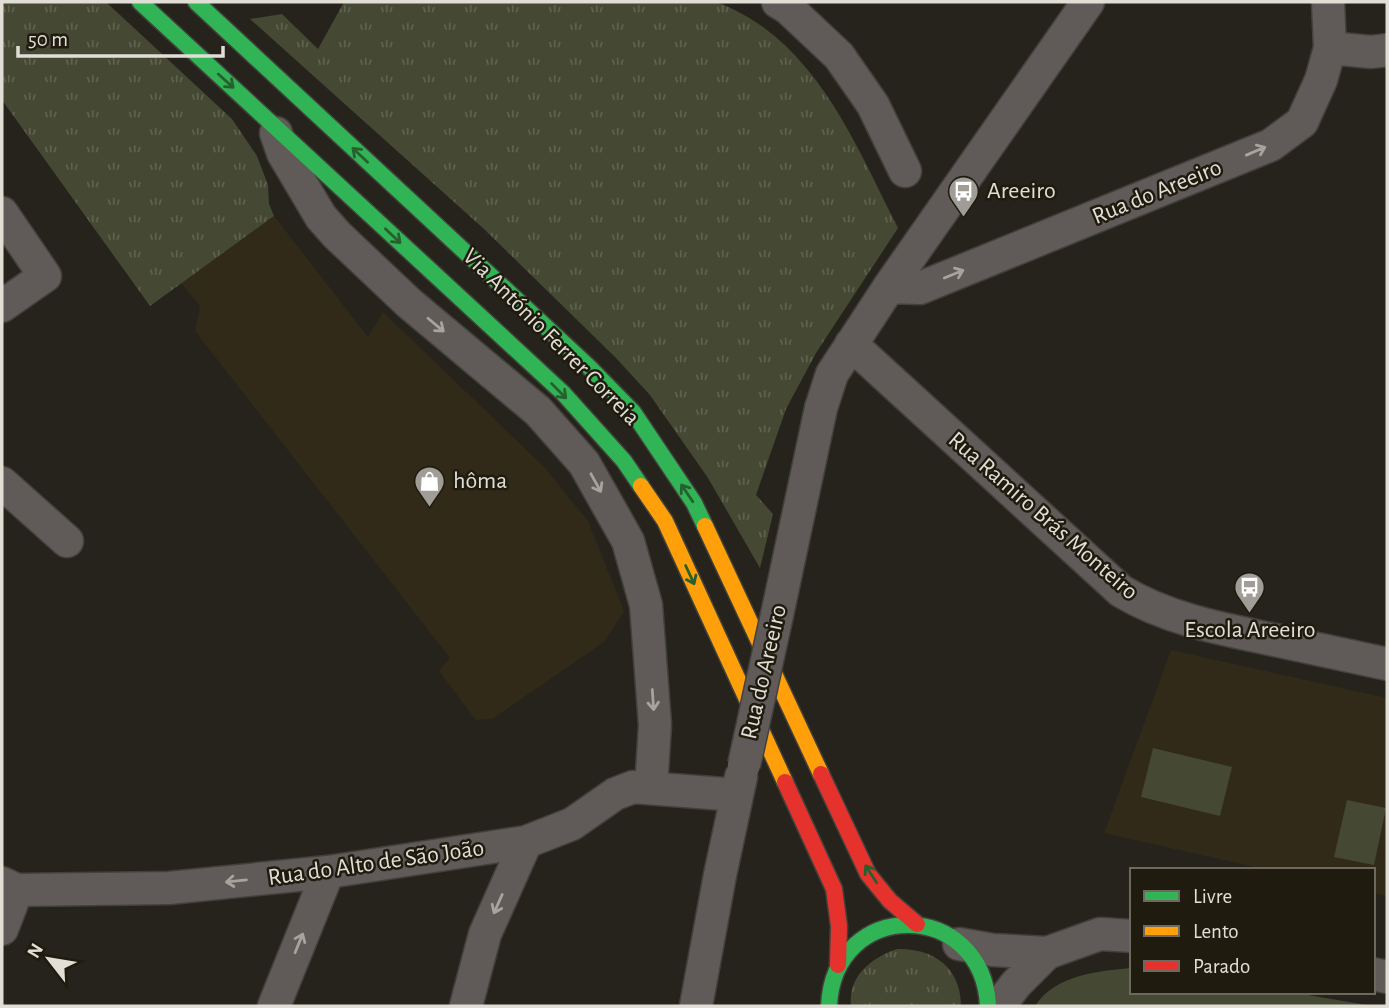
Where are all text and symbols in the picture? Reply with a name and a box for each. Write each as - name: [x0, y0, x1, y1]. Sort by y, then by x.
- scale bar: [18, 14, 222, 58]
- text: 50 m: [28, 29, 68, 50]
- one-way arrow: [217, 73, 235, 89]
- one-way arrow: [1244, 144, 1266, 157]
- one-way arrow: [352, 146, 369, 163]
- street label: Rua do Areeiro: [1089, 155, 1225, 229]
- bus stop icon: Areeiro: [947, 174, 981, 218]
- place label: Areeiro: [987, 179, 1056, 203]
- one-way arrow: [384, 227, 401, 244]
- street label: Via António Ferrer Correia: [458, 244, 644, 430]
- one-way arrow: [943, 266, 965, 279]
- one-way arrow: [426, 317, 444, 333]
- one-way arrow: [551, 382, 568, 399]
- street label: Rua Ramiro Brás Monteiro: [944, 427, 1142, 605]
- shop icon: hôma: [413, 464, 447, 508]
- place label: hôma: [453, 469, 507, 493]
- one-way arrow: [590, 472, 603, 493]
- one-way arrow: [680, 484, 695, 503]
- one-way arrow: [684, 564, 697, 585]
- bus stop icon: Escola Areeiro: [1233, 571, 1267, 615]
- street label: Rua do Areeiro: [737, 602, 791, 742]
- place label: Escola Areeiro: [1184, 618, 1316, 642]
- one-way arrow: [647, 688, 660, 710]
- street label: Rua do Alto de São João: [266, 836, 486, 890]
- one-way arrow: [863, 865, 877, 885]
- legend: [1130, 868, 1375, 994]
- one-way arrow: [225, 875, 247, 888]
- text: Livre: [1193, 886, 1232, 907]
- one-way arrow: [491, 893, 504, 915]
- text: Lento: [1193, 921, 1239, 942]
- north arrow: [14, 924, 84, 994]
- one-way arrow: [294, 933, 307, 954]
- text: N: [24, 940, 47, 962]
- text: Parado: [1193, 956, 1250, 977]

